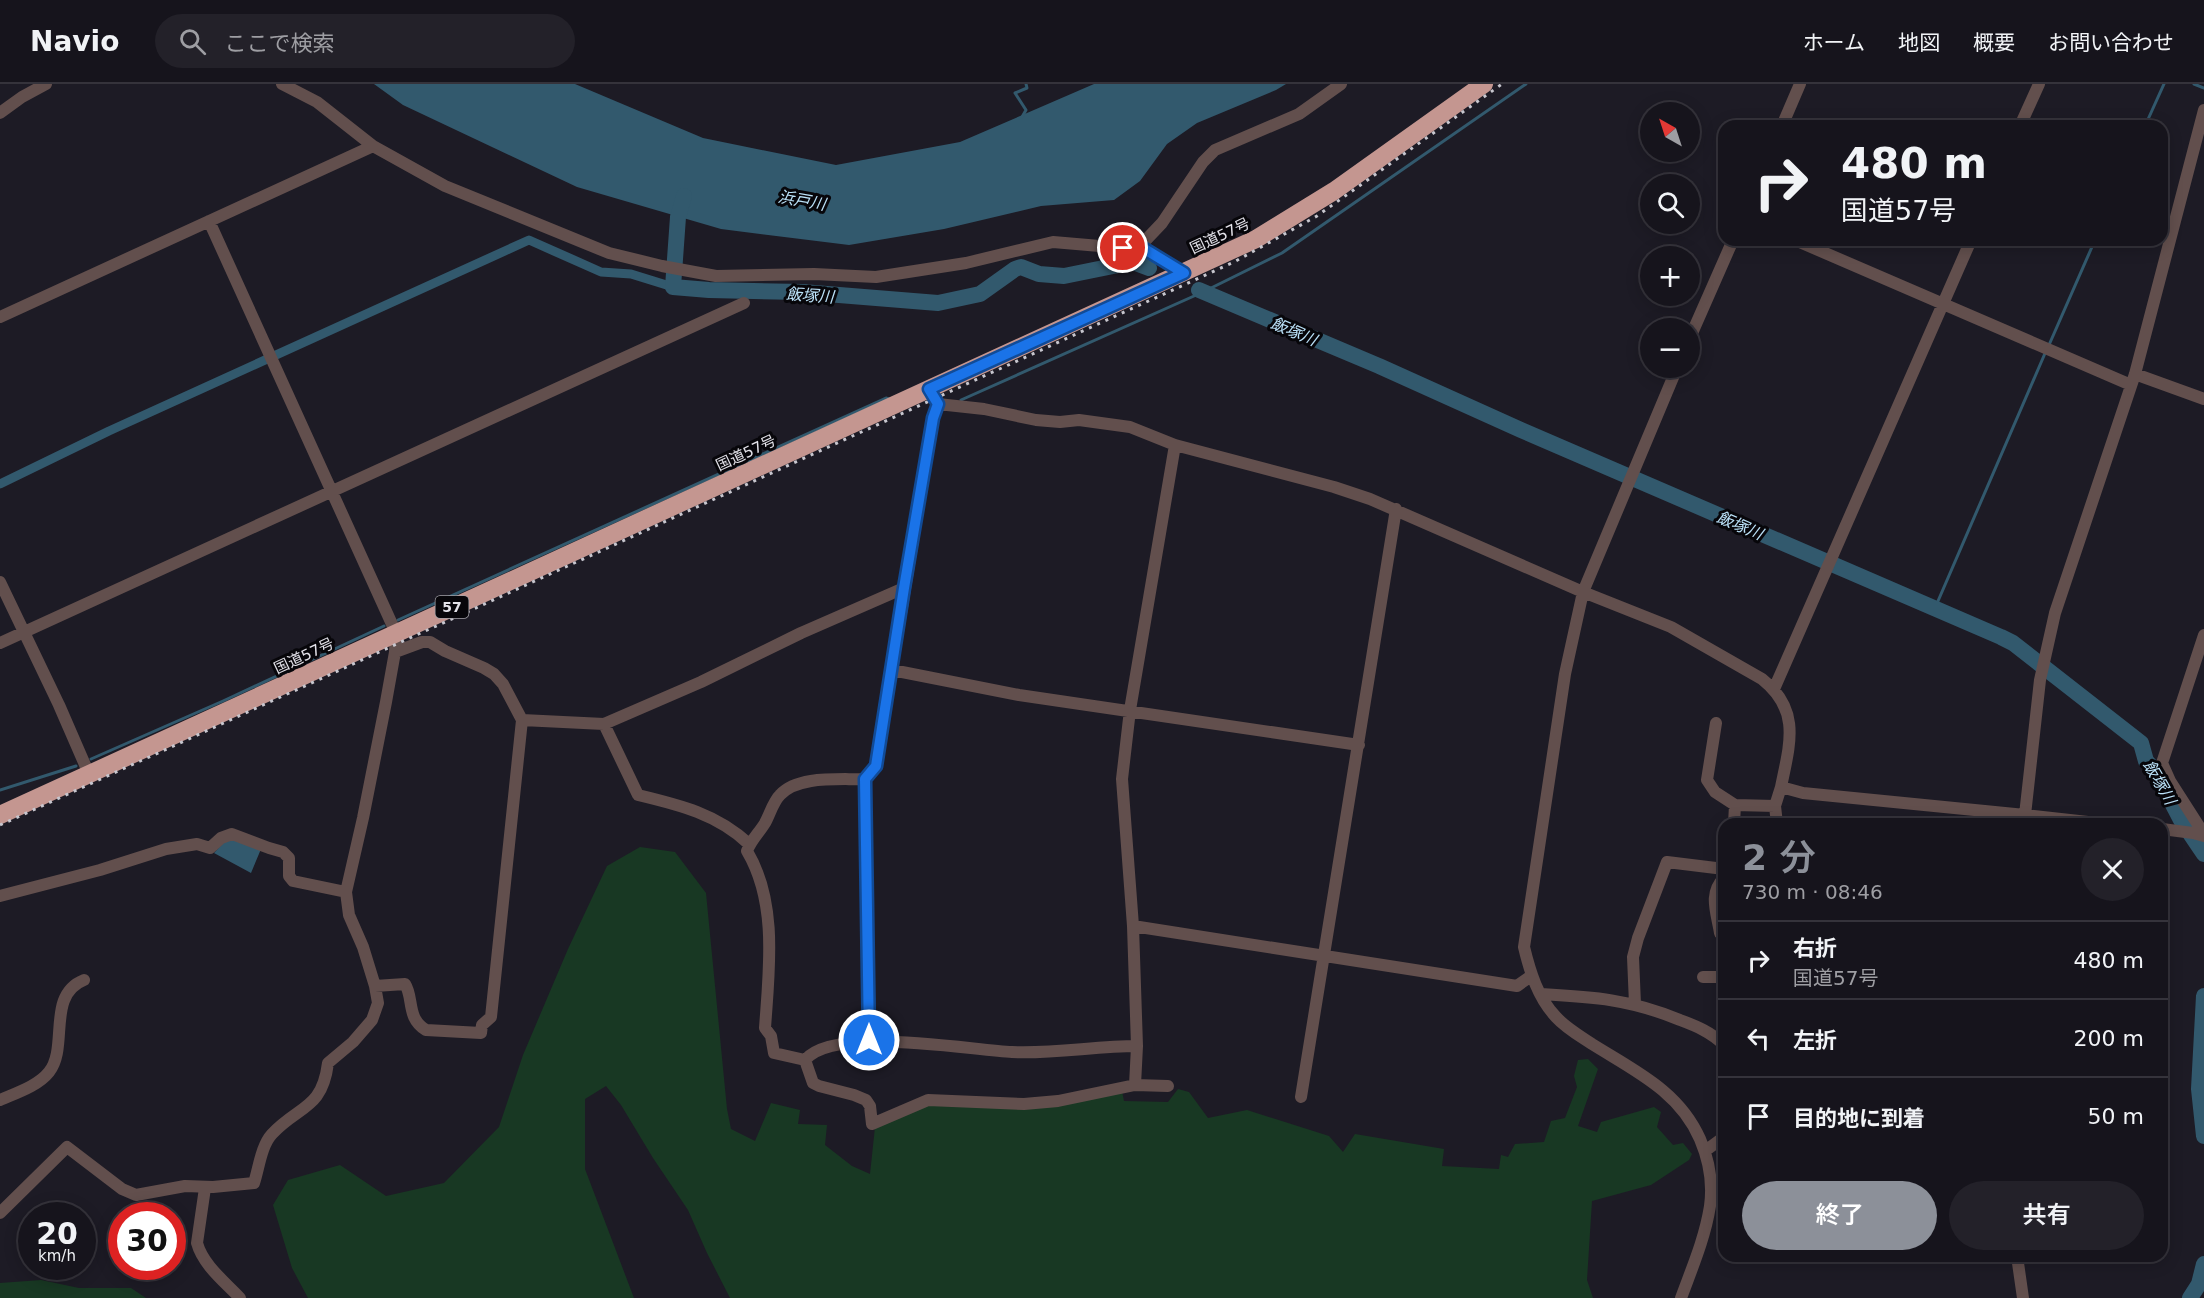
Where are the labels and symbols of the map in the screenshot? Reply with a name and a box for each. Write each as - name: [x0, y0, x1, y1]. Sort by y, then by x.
- north arrow: [1640, 102, 1700, 162]
- water label: 浜戸川: [777, 187, 829, 214]
- street label: 国道57号: [1187, 214, 1253, 258]
- pin: [1097, 222, 1148, 273]
- water label: 飯塚川: [785, 284, 837, 307]
- water label: 飯塚川: [1268, 313, 1321, 350]
- street label: 国道57号: [713, 431, 779, 475]
- water label: 飯塚川: [1714, 507, 1767, 544]
- road number: 57: [436, 596, 468, 618]
- street label: 国道57号: [271, 634, 337, 678]
- water label: 飯塚川: [2139, 757, 2181, 810]
- position arrow: [837, 1008, 901, 1072]
- speed limit sign: 30: [108, 1202, 186, 1280]

